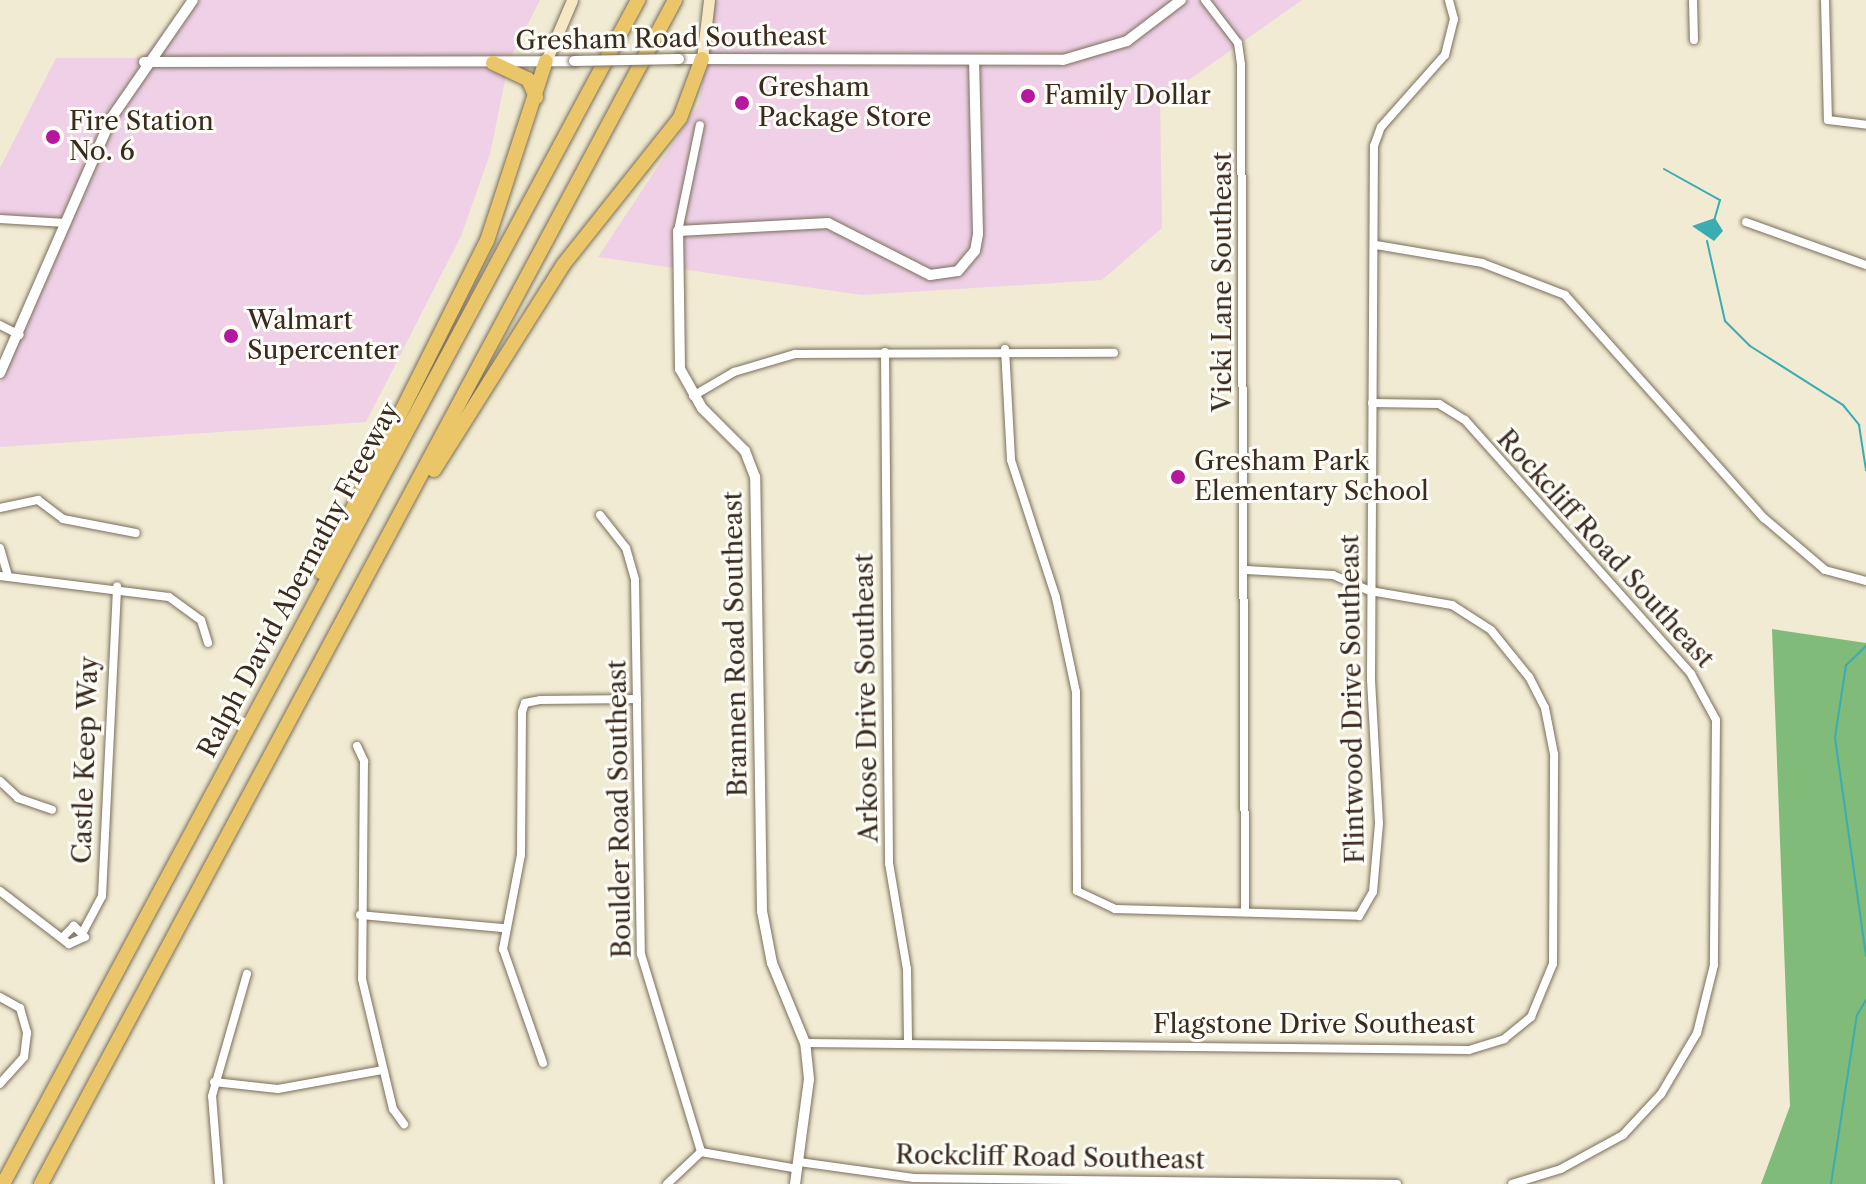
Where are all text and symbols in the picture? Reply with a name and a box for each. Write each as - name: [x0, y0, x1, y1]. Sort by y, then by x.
- street label: Gresham Road Southeast: [515, 21, 827, 57]
- place label: Gresham Package Store: [758, 72, 931, 134]
- place label: Family Dollar: [1044, 80, 1212, 112]
- marker: Family Dollar: [1019, 87, 1037, 105]
- marker: Gresham Package Store: [733, 94, 751, 112]
- place label: Fire Station No. 6: [69, 106, 214, 168]
- marker: Fire Station No. 6: [44, 128, 62, 146]
- street label: Vicki Lane Southeast: [1207, 152, 1239, 412]
- place label: Walmart Supercenter: [247, 305, 399, 366]
- marker: Walmart Supercenter: [222, 327, 240, 345]
- street label: Ralph David Abernathy Freeway: [191, 396, 407, 764]
- street label: Rockcliff Road Southeast: [1490, 424, 1720, 674]
- place label: Gresham Park Elementary School: [1194, 446, 1430, 508]
- marker: Gresham Park Elementary School: [1169, 468, 1187, 486]
- street label: Brannen Road Southeast: [718, 491, 754, 797]
- street label: Flintwood Drive Southeast: [1335, 534, 1371, 864]
- street label: Arkose Drive Southeast: [849, 553, 885, 843]
- street label: Castle Keep Way: [67, 655, 105, 865]
- street label: Boulder Road Southeast: [602, 659, 638, 959]
- street label: Flagstone Drive Southeast: [1153, 1009, 1475, 1041]
- street label: Rockcliff Road Southeast: [895, 1140, 1205, 1176]

